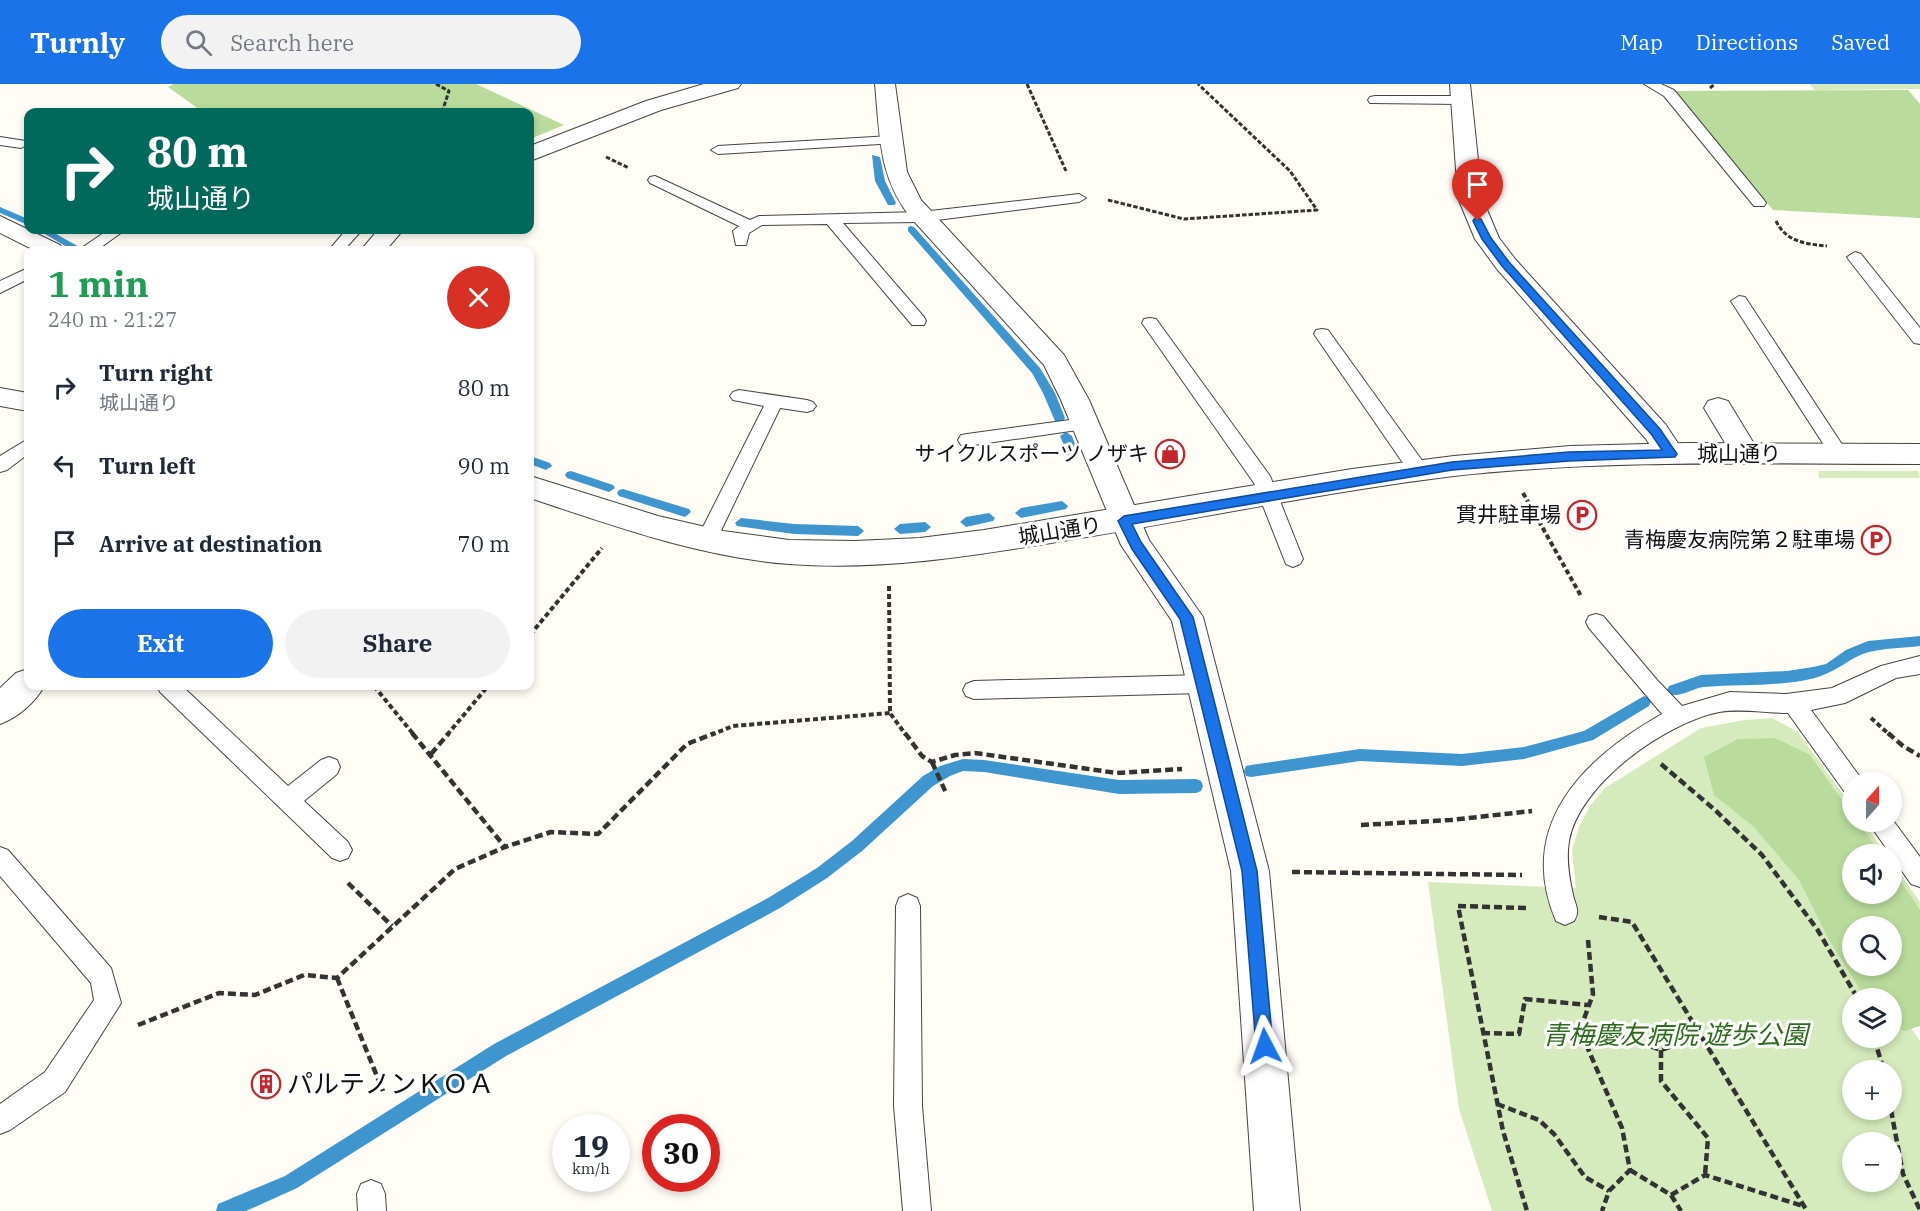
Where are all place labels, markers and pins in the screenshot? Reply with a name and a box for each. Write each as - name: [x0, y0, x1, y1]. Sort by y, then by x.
- pin: [1452, 159, 1503, 221]
- shop icon: サイクルスポーツ ノザキ: [1154, 438, 1186, 470]
- place label: サイクルスポーツ ノザキ: [915, 439, 1149, 467]
- parking icon: 貫井駐車場: [1566, 499, 1598, 531]
- place label: 貫井駐車場: [1456, 500, 1561, 528]
- parking icon: 青梅慶友病院第２駐車場: [1860, 524, 1892, 556]
- place label: 青梅慶友病院第２駐車場: [1624, 525, 1855, 553]
- place label: パルテノンＫＯＡ: [287, 1066, 494, 1100]
- building icon: パルテノンＫＯＡ: [250, 1068, 282, 1100]

